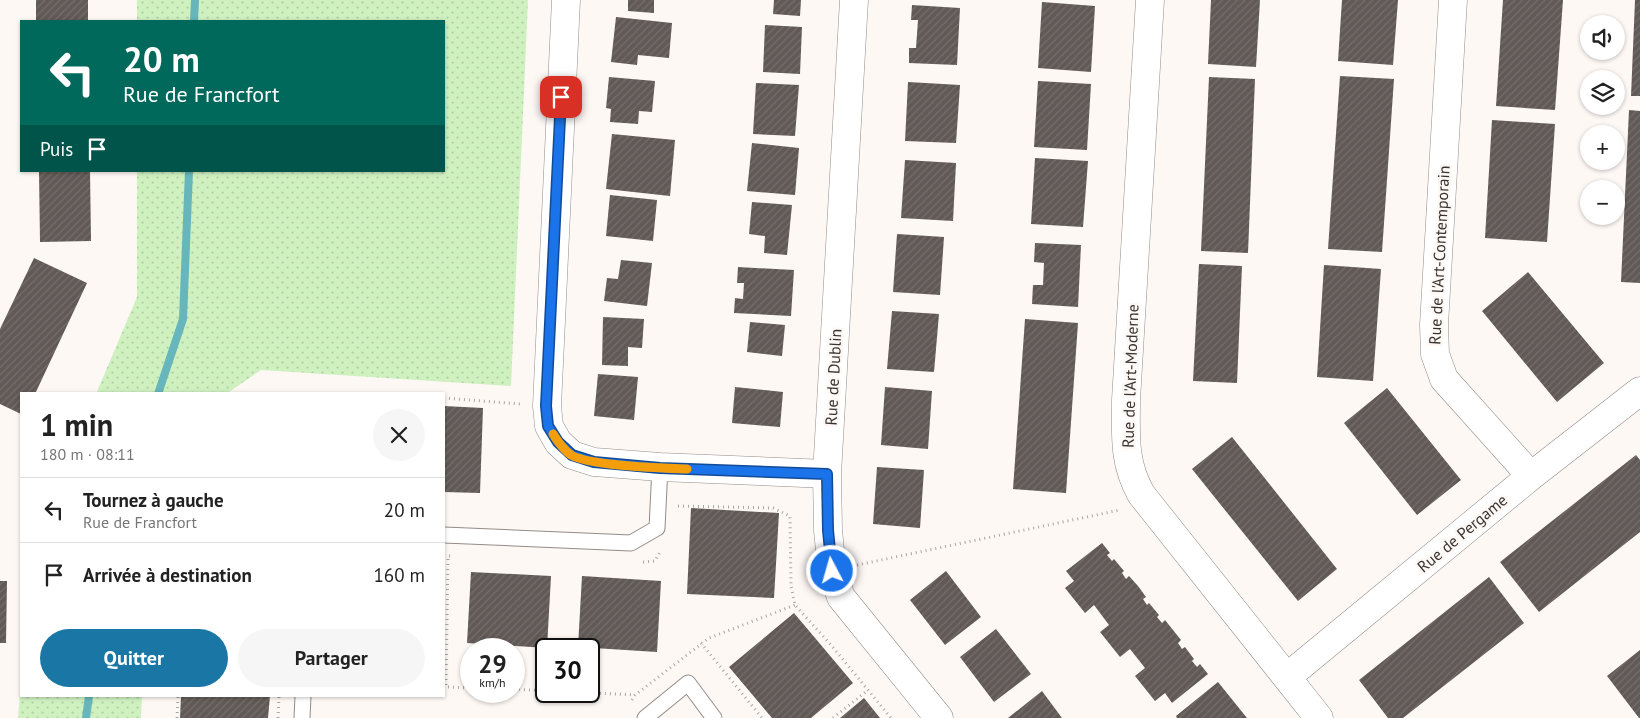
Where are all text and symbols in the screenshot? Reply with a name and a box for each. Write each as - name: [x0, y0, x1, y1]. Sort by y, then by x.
- map controls: [1580, 15, 1625, 225]
- button: sound: [1580, 15, 1625, 60]
- text: 20 m: [123, 36, 200, 82]
- icon: left: [40, 40, 105, 105]
- button: layers: [1580, 70, 1625, 115]
- pin: [540, 76, 582, 118]
- text: Rue de Francfort: [123, 80, 280, 108]
- icon: arrive: [547, 83, 575, 111]
- button: +: [1580, 125, 1625, 170]
- icon: arrive: [83, 135, 111, 163]
- text: Puis: [40, 137, 73, 161]
- street label: Rue de l'Art-Contemporain: [1424, 165, 1454, 345]
- button: −: [1580, 180, 1625, 225]
- street label: Rue de l'Art-Moderne: [1117, 304, 1143, 448]
- street label: Rue de Dublin: [820, 328, 846, 426]
- text: 1 min: [40, 405, 113, 444]
- button: close: [373, 409, 425, 461]
- text: 180 m · 08:11: [40, 444, 135, 464]
- text: Tournez à gauche: [83, 488, 224, 512]
- street label: Rue de Pergame: [1413, 490, 1511, 576]
- icon: left: [40, 496, 68, 524]
- text: 20 m: [384, 498, 425, 522]
- text: Rue de Francfort: [83, 512, 197, 532]
- position arrow: [805, 544, 857, 596]
- icon: arrive: [40, 561, 68, 589]
- text: Arrivée à destination: [83, 563, 252, 587]
- text: 160 m: [373, 563, 425, 587]
- button: Quitter: [40, 629, 228, 687]
- button: Partager: [238, 629, 425, 687]
- speed limit sign: 30: [535, 638, 600, 703]
- text: 29: [478, 648, 507, 680]
- text: km/h: [479, 675, 506, 690]

